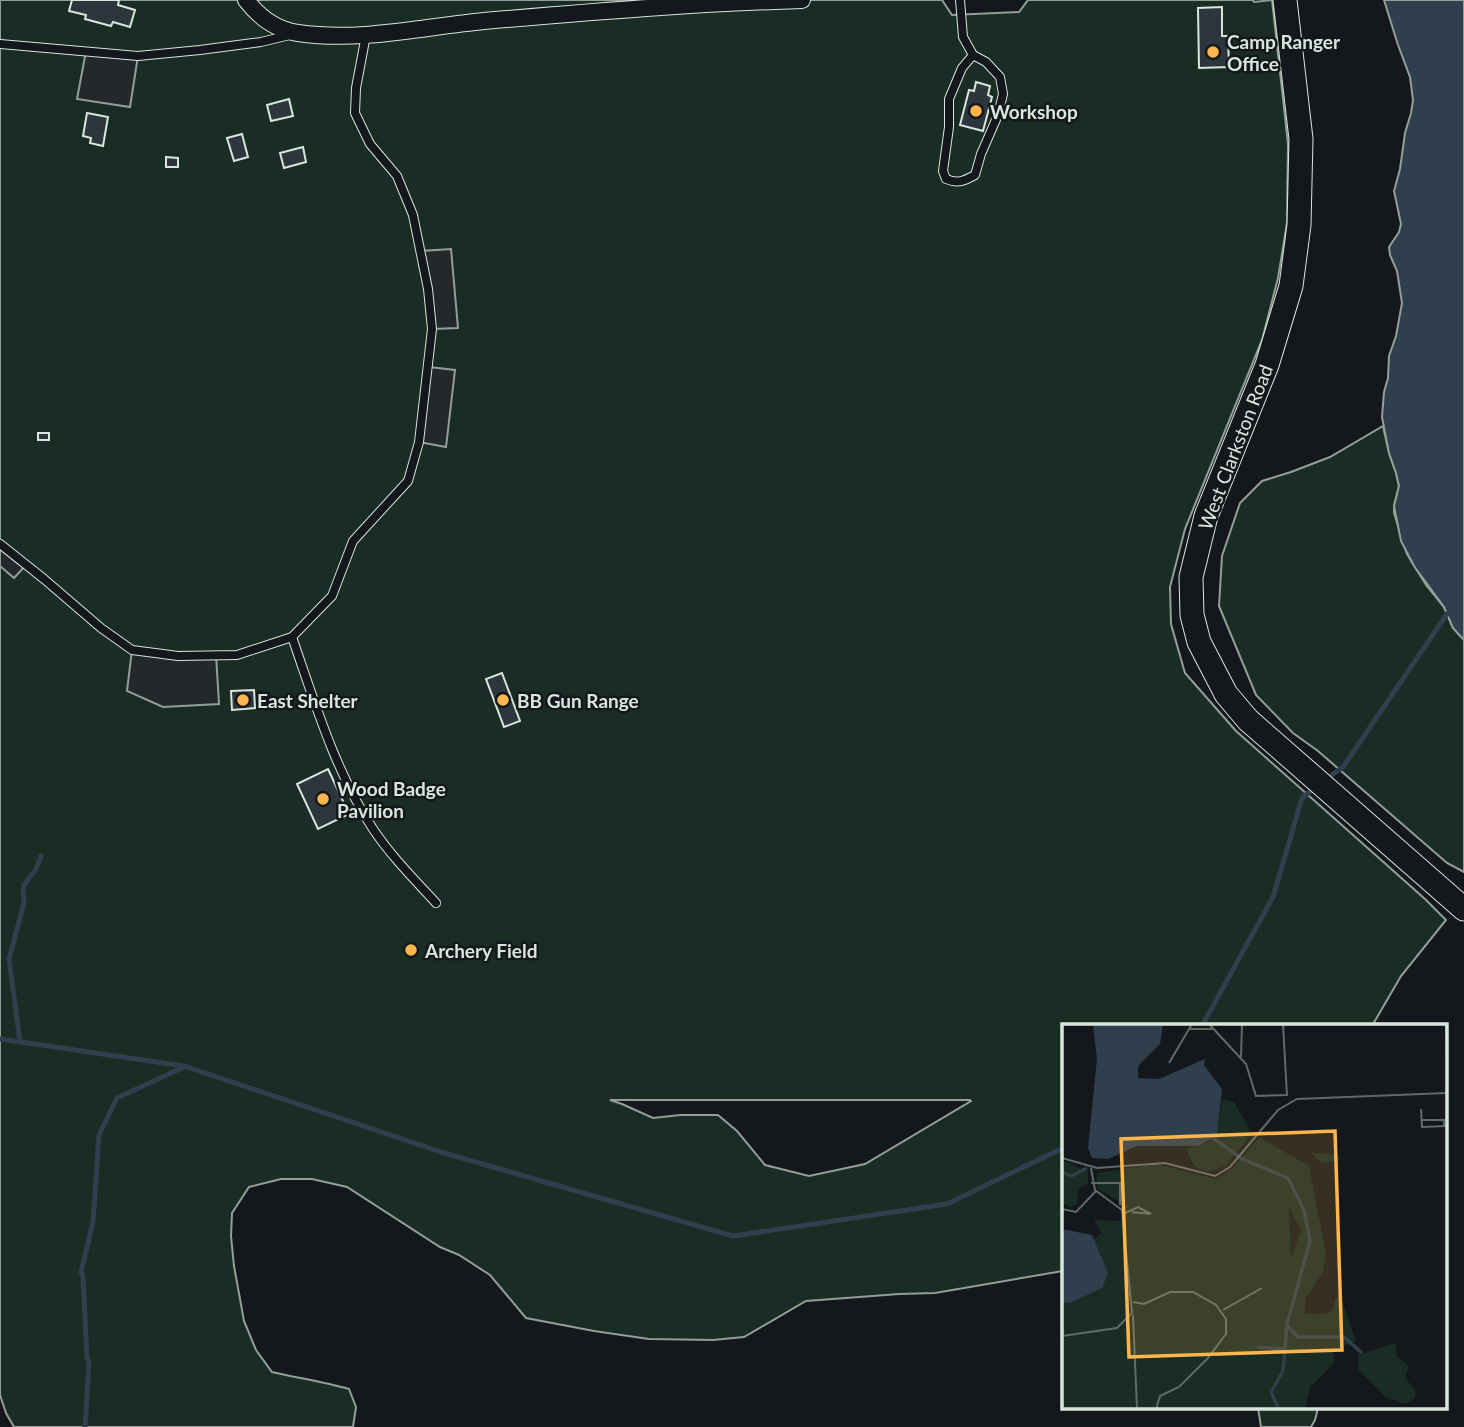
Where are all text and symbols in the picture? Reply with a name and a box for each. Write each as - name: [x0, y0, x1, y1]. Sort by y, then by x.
- place label: Camp Ranger Office: [1227, 30, 1341, 75]
- marker: Camp Ranger Office: [1205, 44, 1221, 60]
- place label: Workshop: [990, 100, 1078, 123]
- marker: Workshop: [968, 103, 984, 119]
- street label: West Clarkston Road: [1193, 361, 1277, 533]
- place label: East Shelter: [257, 689, 359, 712]
- place label: BB Gun Range: [517, 689, 639, 712]
- marker: East Shelter: [235, 692, 251, 708]
- marker: BB Gun Range: [495, 692, 511, 708]
- place label: Wood Badge Pavilion: [337, 777, 446, 822]
- marker: Wood Badge Pavilion: [315, 791, 331, 807]
- place label: Archery Field: [424, 939, 537, 962]
- marker: Archery Field: [403, 942, 419, 958]
- inset map: [1062, 1024, 1446, 1410]

